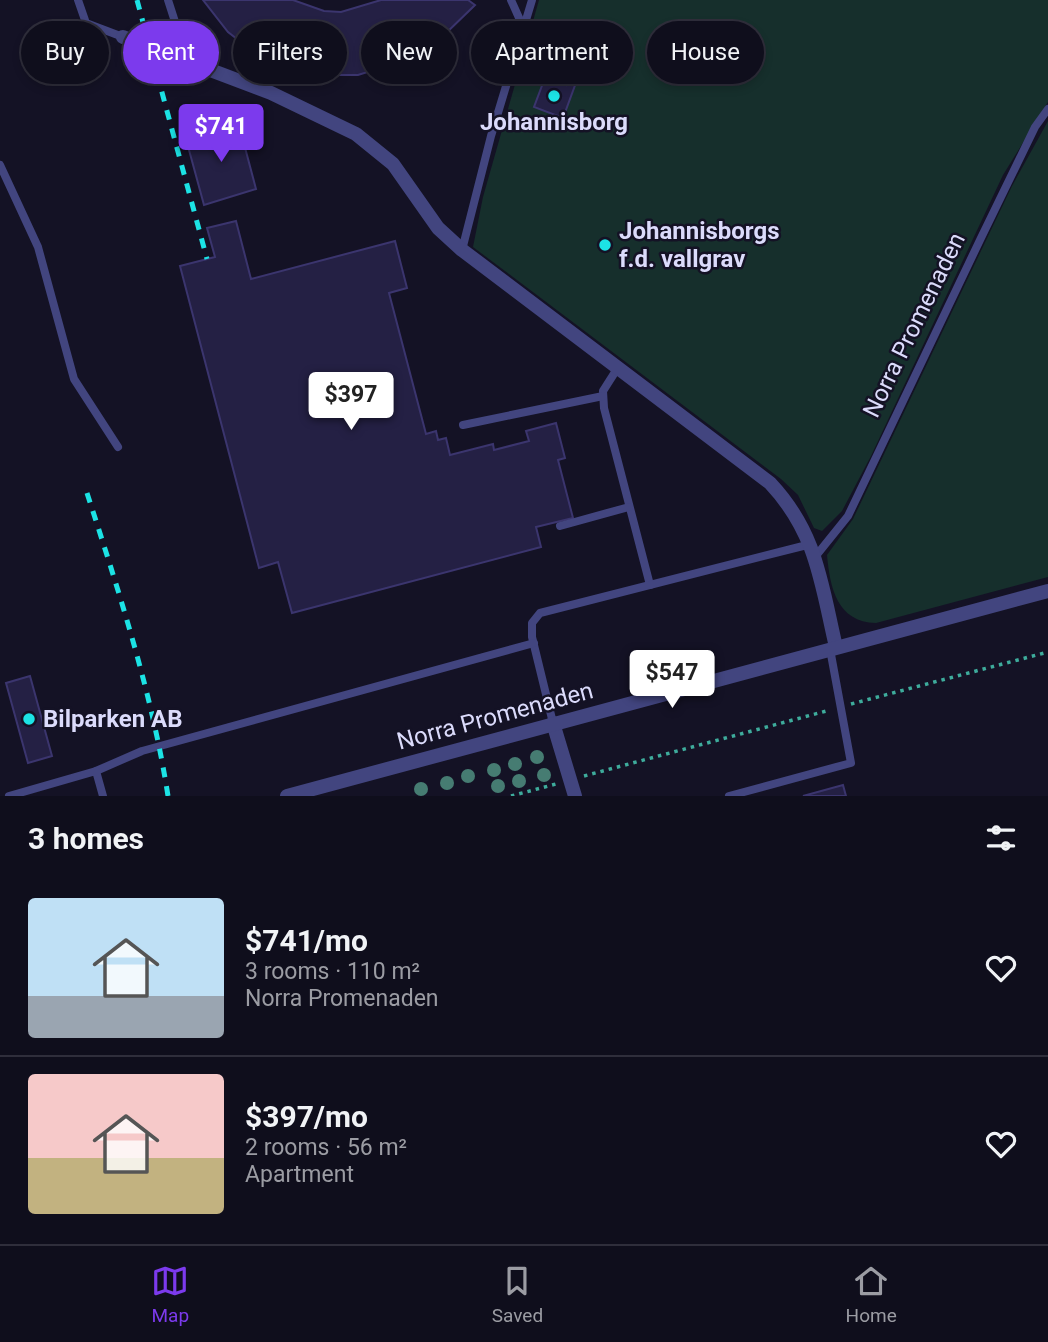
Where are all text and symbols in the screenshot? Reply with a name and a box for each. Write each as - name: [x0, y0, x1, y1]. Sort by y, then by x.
- chip: Buy: [21, 21, 109, 84]
- chip: Rent: [123, 21, 219, 84]
- chip: Filters: [233, 21, 347, 84]
- chip: New: [361, 21, 457, 84]
- chip: Apartment: [471, 21, 633, 84]
- chip: House: [647, 21, 764, 84]
- marker: Johannisborg: [546, 88, 562, 104]
- pin: $741: [180, 104, 262, 164]
- place label: Johannisborg: [480, 108, 628, 136]
- text: $741: [195, 113, 247, 140]
- place label: Johannisborgs f.d. vallgrav: [619, 217, 779, 273]
- street label: Norra Promenaden: [857, 228, 971, 422]
- marker: Johannisborgs f.d. vallgrav: [597, 237, 613, 253]
- pin: $397: [310, 372, 392, 432]
- text: $397: [325, 381, 377, 408]
- pin: $547: [631, 650, 713, 710]
- text: $547: [646, 659, 698, 686]
- street label: Norra Promenaden: [394, 676, 596, 756]
- place label: Bilparken AB: [43, 705, 183, 733]
- marker: Bilparken AB: [21, 711, 37, 727]
- icon: filters: [982, 819, 1020, 857]
- text: 3 homes: [28, 821, 144, 856]
- text: $741/mo: [245, 923, 368, 958]
- icon: home: [84, 926, 168, 1010]
- icon: heart: [982, 949, 1020, 987]
- text: 3 rooms · 110 m²: [245, 958, 420, 985]
- text: Norra Promenaden: [245, 985, 439, 1012]
- text: $397/mo: [245, 1099, 368, 1134]
- icon: home: [84, 1102, 168, 1186]
- icon: heart: [982, 1125, 1020, 1163]
- text: 2 rooms · 56 m²: [245, 1134, 407, 1161]
- text: Apartment: [245, 1161, 354, 1188]
- tab: Map: [151, 1262, 189, 1327]
- tab: Saved: [492, 1262, 543, 1327]
- tab: Home: [846, 1262, 897, 1327]

